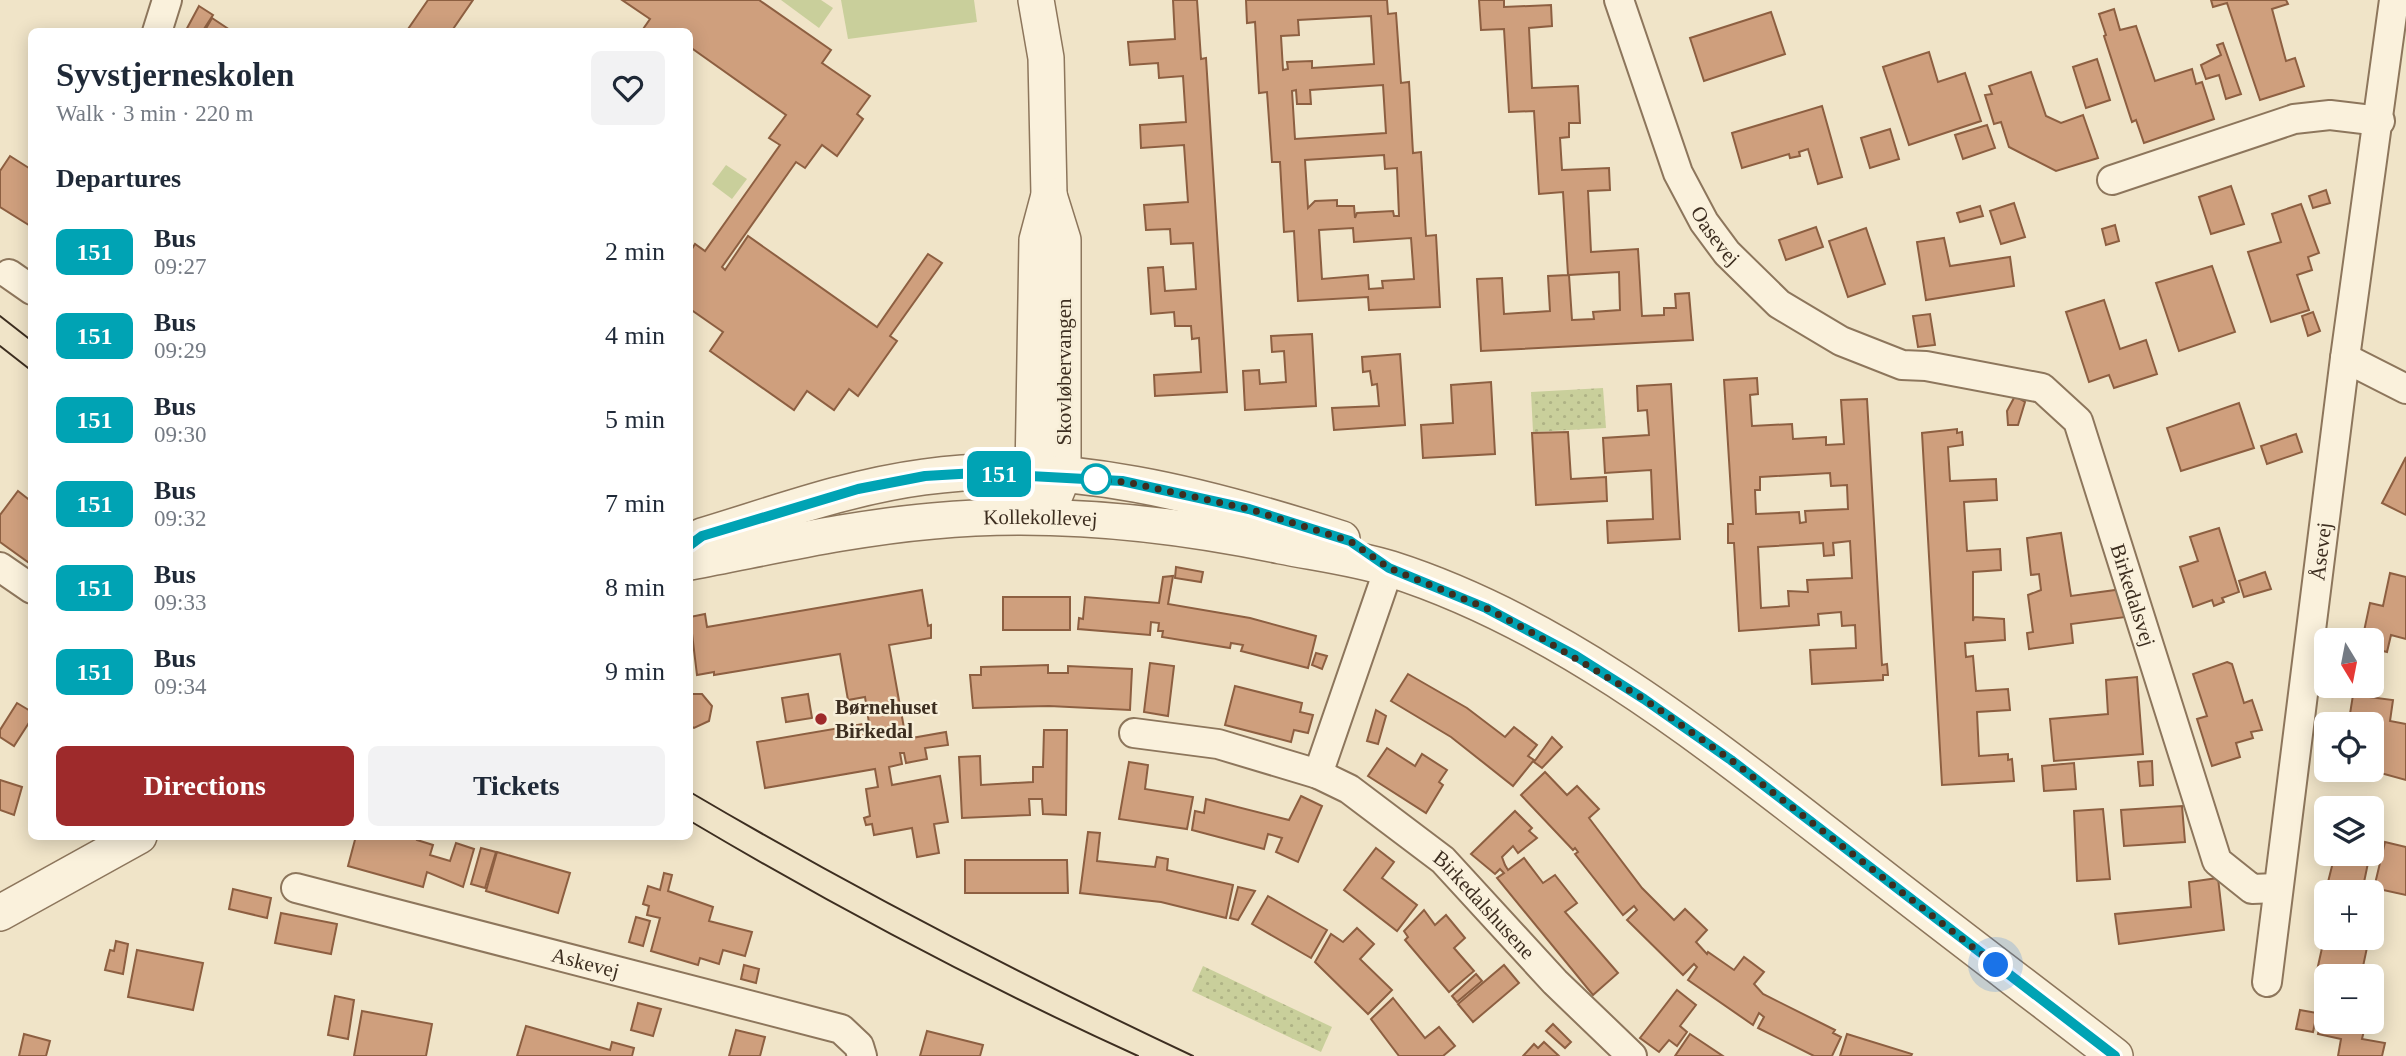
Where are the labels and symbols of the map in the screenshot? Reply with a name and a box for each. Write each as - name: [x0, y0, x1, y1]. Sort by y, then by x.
- street label: Oasevej: [1686, 202, 1745, 271]
- street label: Skovløbervangen: [1052, 298, 1076, 445]
- line badge: 151: [959, 451, 1039, 497]
- unlabelled marker: [1081, 464, 1111, 494]
- street label: Kollekollevej: [983, 505, 1098, 532]
- street label: Åsevej: [2305, 521, 2336, 582]
- street label: Birkedalsvej: [2106, 541, 2160, 649]
- north arrow: [2314, 628, 2384, 698]
- place label: Børnehuset Birkedal: [835, 695, 938, 743]
- marker: Børnehuset Birkedal: [813, 711, 829, 727]
- street label: Birkedalshusene: [1429, 845, 1540, 964]
- street label: Askevej: [549, 943, 622, 983]
- your location: [1978, 947, 2013, 982]

